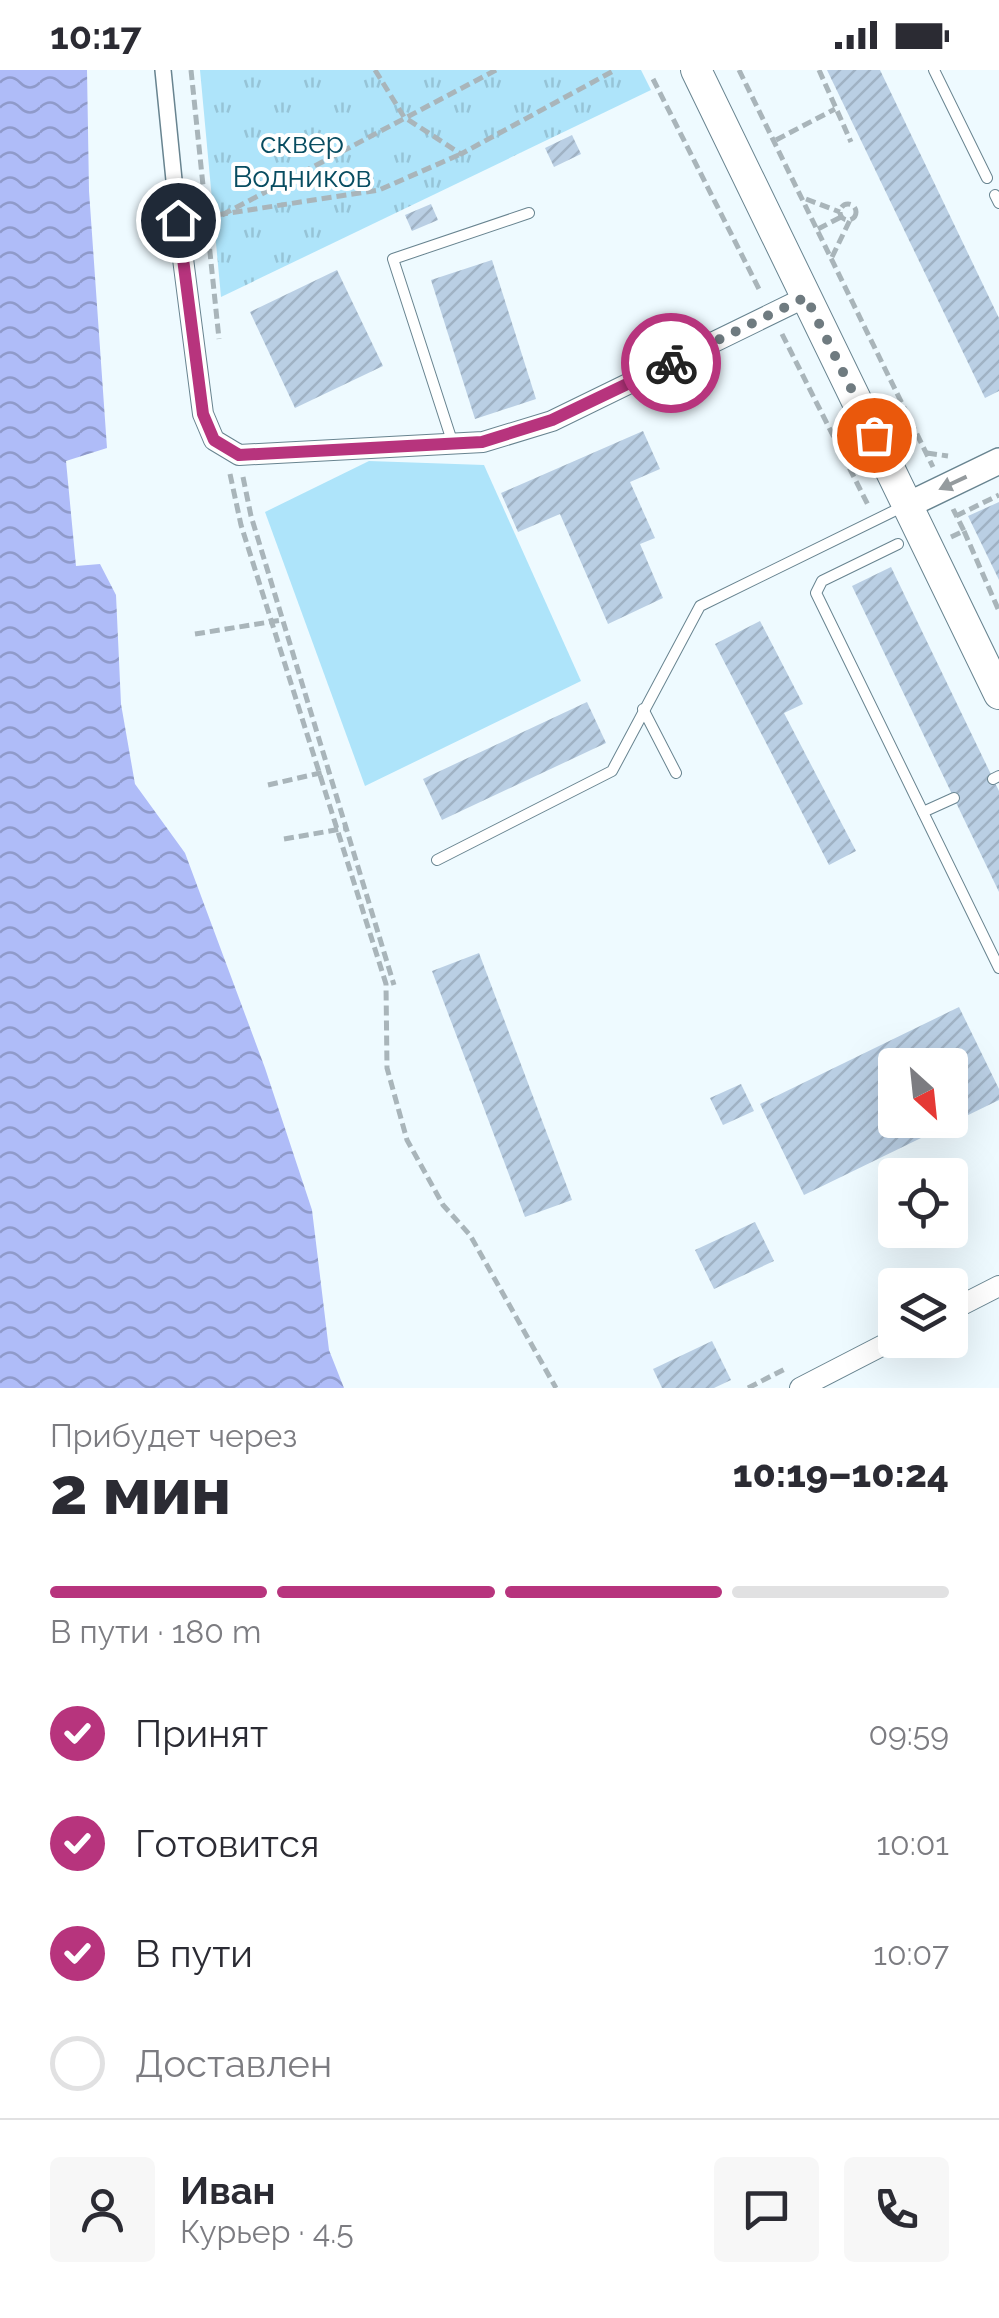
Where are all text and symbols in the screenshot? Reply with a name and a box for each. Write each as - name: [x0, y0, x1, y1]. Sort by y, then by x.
- text: 10:17: [50, 13, 142, 58]
- park label: сквер Водников: [232, 125, 372, 194]
- pin: [136, 178, 221, 263]
- icon: home: [151, 193, 206, 248]
- courier: [621, 313, 721, 413]
- icon: bike: [644, 336, 699, 391]
- pin: [832, 393, 917, 478]
- icon: bag: [847, 408, 902, 463]
- one-way arrow: [939, 475, 968, 492]
- north arrow: [878, 1048, 968, 1138]
- map controls: [878, 1048, 968, 1358]
- button: locate: [878, 1158, 968, 1248]
- button: layers: [878, 1268, 968, 1358]
- text: Прибудет через: [50, 1417, 297, 1454]
- text: 10:19–10:24: [733, 1451, 949, 1496]
- text: 2 мин: [50, 1453, 231, 1529]
- text: В пути · 180 m: [50, 1613, 261, 1650]
- icon: check: [50, 1706, 105, 1761]
- text: Принят: [135, 1711, 268, 1756]
- text: 09:59: [868, 1715, 949, 1752]
- icon: check: [50, 1816, 105, 1871]
- text: Готовится: [135, 1821, 319, 1866]
- text: 10:01: [876, 1825, 949, 1862]
- icon: check: [50, 1926, 105, 1981]
- text: В пути: [135, 1931, 253, 1976]
- text: 10:07: [873, 1935, 949, 1972]
- text: Доставлен: [135, 2041, 332, 2086]
- button: person: [50, 2157, 155, 2262]
- button: chat: [714, 2157, 819, 2262]
- button: phone: [844, 2157, 949, 2262]
- text: Иван: [180, 2168, 275, 2213]
- text: Курьер · 4.5: [180, 2213, 354, 2250]

